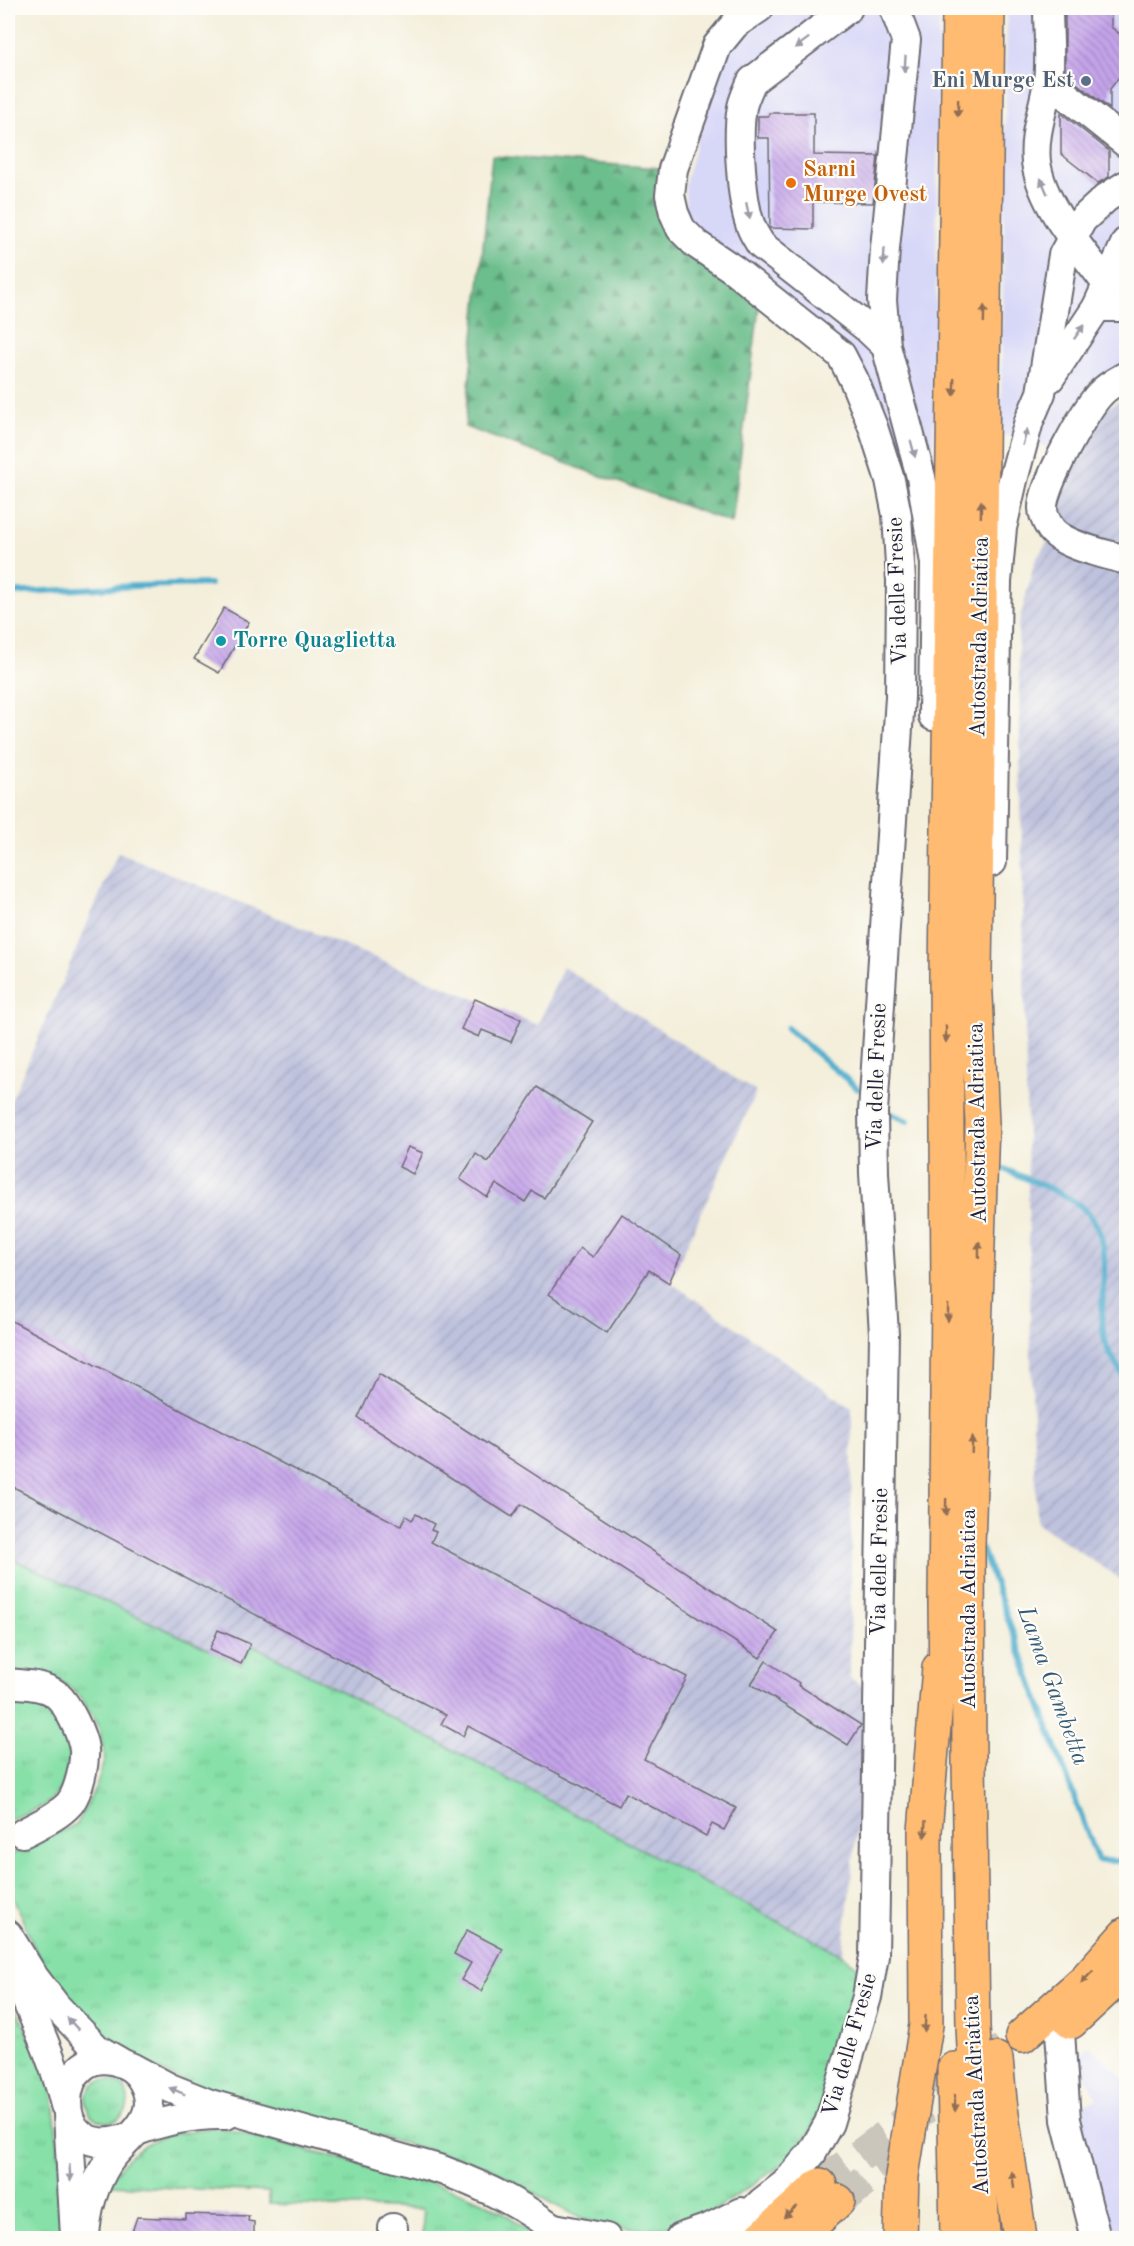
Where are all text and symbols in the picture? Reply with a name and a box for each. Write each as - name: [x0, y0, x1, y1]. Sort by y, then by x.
- one-way arrow: [794, 37, 810, 50]
- one-way arrow: [900, 54, 909, 73]
- place label: Eni Murge Est: [931, 70, 1074, 92]
- marker: Eni Murge Est: [1079, 74, 1093, 88]
- one-way arrow: [953, 98, 962, 117]
- place label: Sarni Murge Ovest: [803, 159, 927, 206]
- marker: Sarni Murge Ovest: [784, 176, 798, 190]
- one-way arrow: [1039, 177, 1048, 194]
- one-way arrow: [743, 202, 753, 220]
- one-way arrow: [880, 248, 889, 267]
- one-way arrow: [979, 305, 989, 324]
- one-way arrow: [1074, 323, 1085, 340]
- one-way arrow: [949, 377, 959, 396]
- one-way arrow: [1021, 428, 1030, 446]
- one-way arrow: [909, 440, 919, 458]
- one-way arrow: [976, 500, 986, 519]
- street label: Via delle Fresie: [884, 516, 912, 666]
- street label: Autostrada Adriatica: [967, 536, 993, 738]
- place label: Torre Quaglietta: [233, 630, 396, 652]
- marker: Torre Quaglietta: [214, 634, 228, 648]
- street label: Via delle Fresie: [863, 1002, 891, 1152]
- street label: Autostrada Adriatica: [965, 1022, 991, 1224]
- one-way arrow: [942, 1024, 951, 1043]
- one-way arrow: [974, 1240, 983, 1259]
- one-way arrow: [943, 1303, 952, 1322]
- one-way arrow: [967, 1435, 976, 1454]
- street label: Via delle Fresie: [868, 1488, 892, 1636]
- one-way arrow: [941, 1498, 950, 1517]
- street label: Autostrada Adriatica: [958, 1508, 980, 1710]
- water label: Lama Gambetta: [1012, 1602, 1092, 1769]
- one-way arrow: [921, 1820, 930, 1839]
- one-way arrow: [1080, 1969, 1094, 1984]
- street label: Via delle Fresie: [819, 1971, 881, 2119]
- street label: Autostrada Adriatica: [961, 1994, 993, 2196]
- one-way arrow: [920, 2014, 929, 2033]
- one-way arrow: [67, 2018, 81, 2032]
- one-way arrow: [168, 2085, 186, 2095]
- one-way arrow: [950, 2093, 959, 2112]
- one-way arrow: [65, 2164, 75, 2183]
- one-way arrow: [1008, 2171, 1017, 2190]
- one-way arrow: [783, 2205, 798, 2219]

